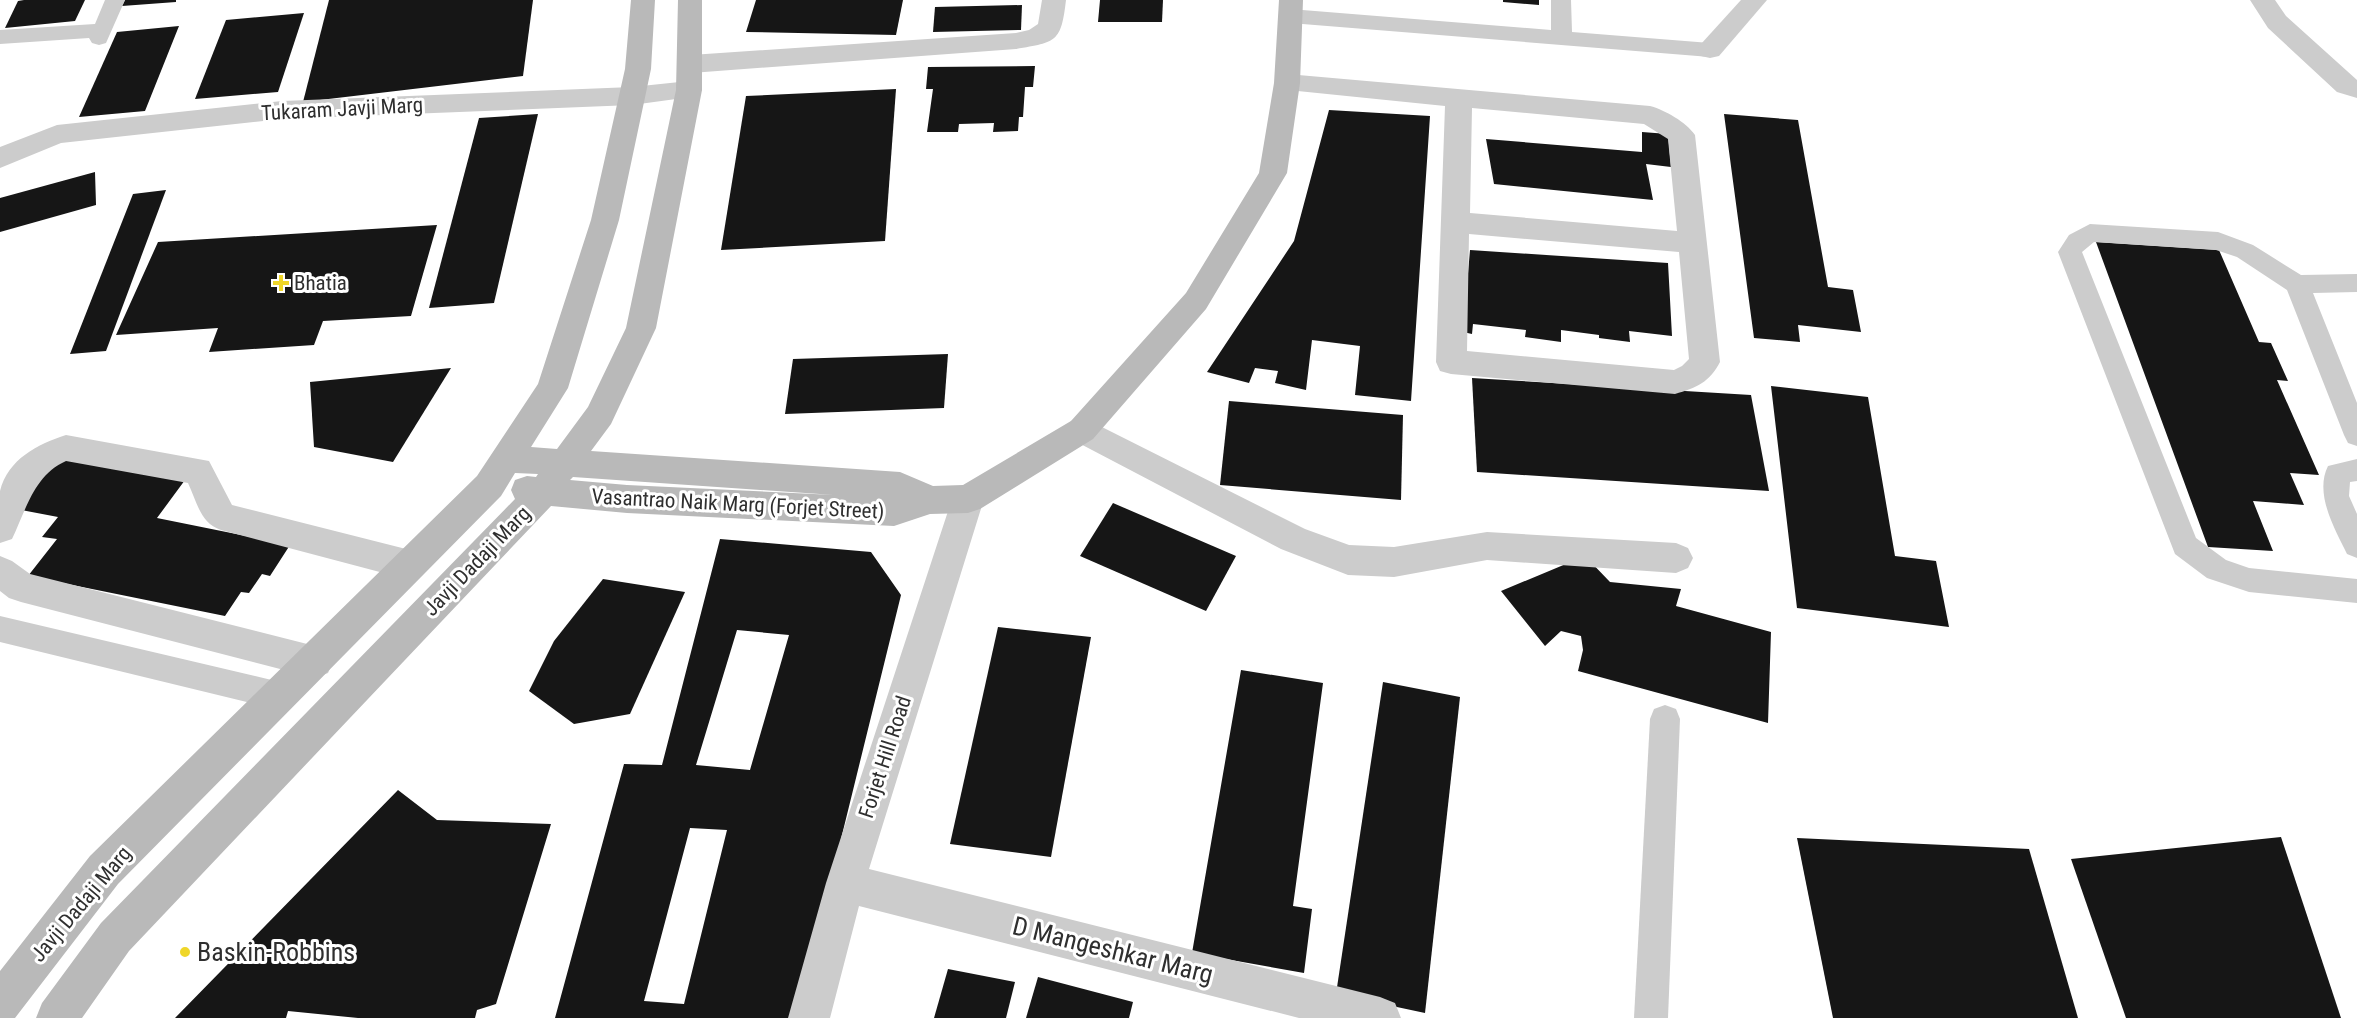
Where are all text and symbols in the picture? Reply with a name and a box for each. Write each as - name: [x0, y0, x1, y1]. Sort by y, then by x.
- street label: Tukaram Javji Marg: [260, 93, 424, 125]
- place label: Bhatia: [294, 271, 347, 295]
- marker: Bhatia: [272, 274, 290, 292]
- street label: Vasantrao Naik Marg (Forjet Street): [591, 484, 885, 524]
- street label: Javji Dadaji Marg: [419, 501, 535, 621]
- street label: Forjet Hill Road: [854, 693, 916, 821]
- street label: Javji Dadaji Marg: [26, 842, 136, 966]
- street label: D Mangeshkar Marg: [1010, 911, 1216, 989]
- place label: Baskin-Robbins: [197, 937, 355, 967]
- marker: Baskin-Robbins: [178, 945, 192, 959]

